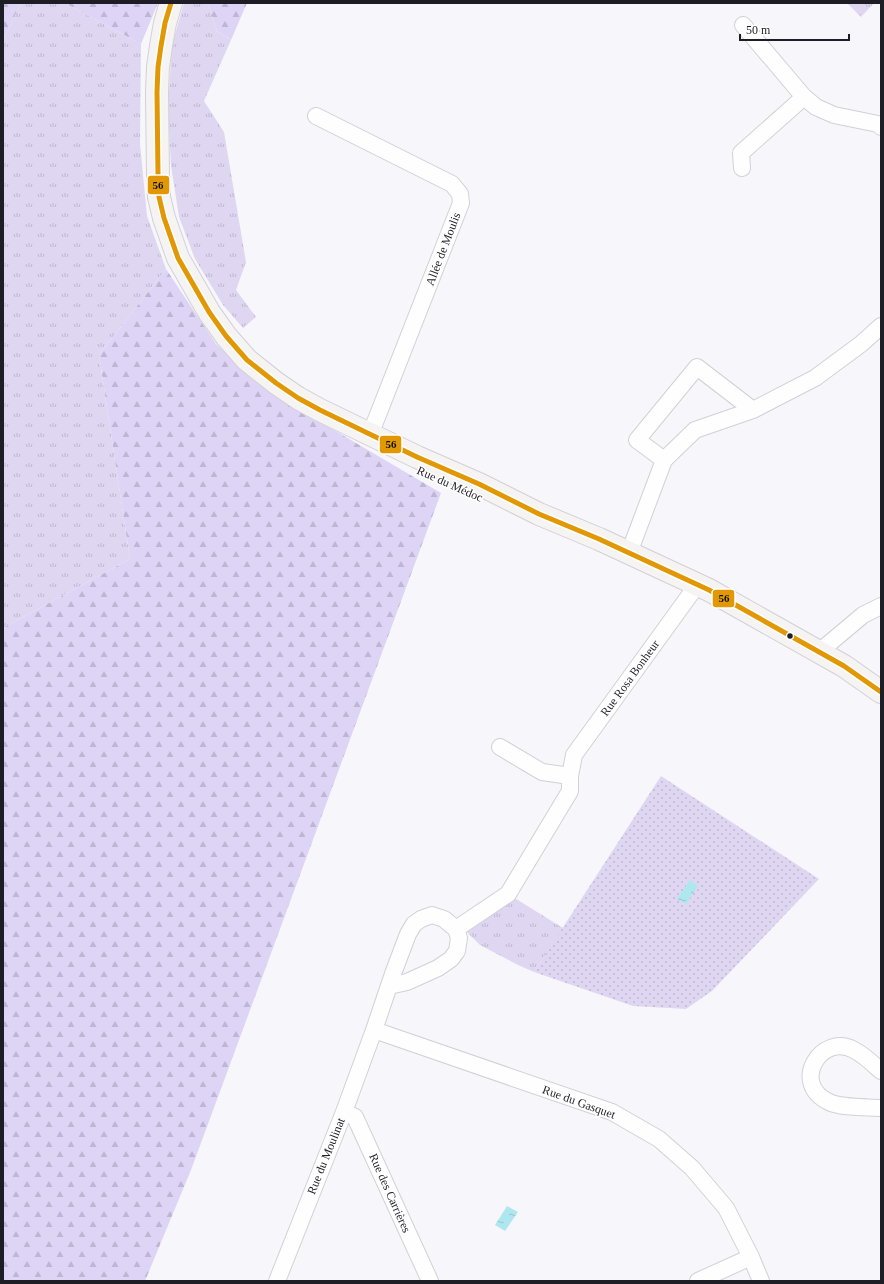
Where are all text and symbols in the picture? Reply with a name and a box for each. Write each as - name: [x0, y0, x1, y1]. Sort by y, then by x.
- scale bar: [740, 16, 849, 42]
- text: 50 m: [746, 23, 771, 37]
- line badge: 56: [147, 175, 170, 195]
- text: 56: [153, 179, 164, 191]
- street label: Allée de Moulis: [423, 210, 464, 288]
- line badge: 56: [379, 435, 402, 454]
- text: 56: [386, 438, 397, 450]
- street label: Rue du Médoc: [415, 463, 485, 505]
- line badge: 56: [712, 589, 735, 608]
- text: 56: [719, 592, 730, 604]
- unlabelled marker: [785, 631, 795, 641]
- street label: Rue Rosa Bonheur: [598, 637, 662, 719]
- street label: Rue du Gasquet: [541, 1082, 618, 1122]
- street label: Rue du Moulinat: [304, 1115, 348, 1196]
- street label: Rue des Carrières: [366, 1151, 414, 1235]

